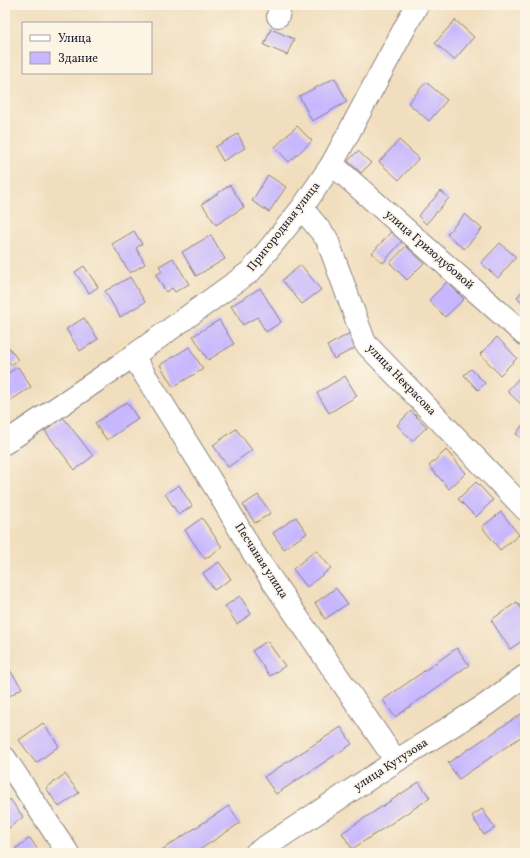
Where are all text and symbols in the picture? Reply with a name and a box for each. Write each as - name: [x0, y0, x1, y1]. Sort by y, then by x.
- legend: [22, 22, 152, 74]
- text: Улица: [58, 31, 91, 47]
- text: Здание: [58, 51, 98, 67]
- street label: Пригородная улица: [244, 179, 324, 275]
- street label: улица Гризодубовой: [381, 207, 477, 293]
- street label: улица Некрасова: [363, 341, 439, 419]
- street label: Песчаная улица: [230, 520, 292, 602]
- street label: улица Кутузова: [351, 735, 431, 795]

